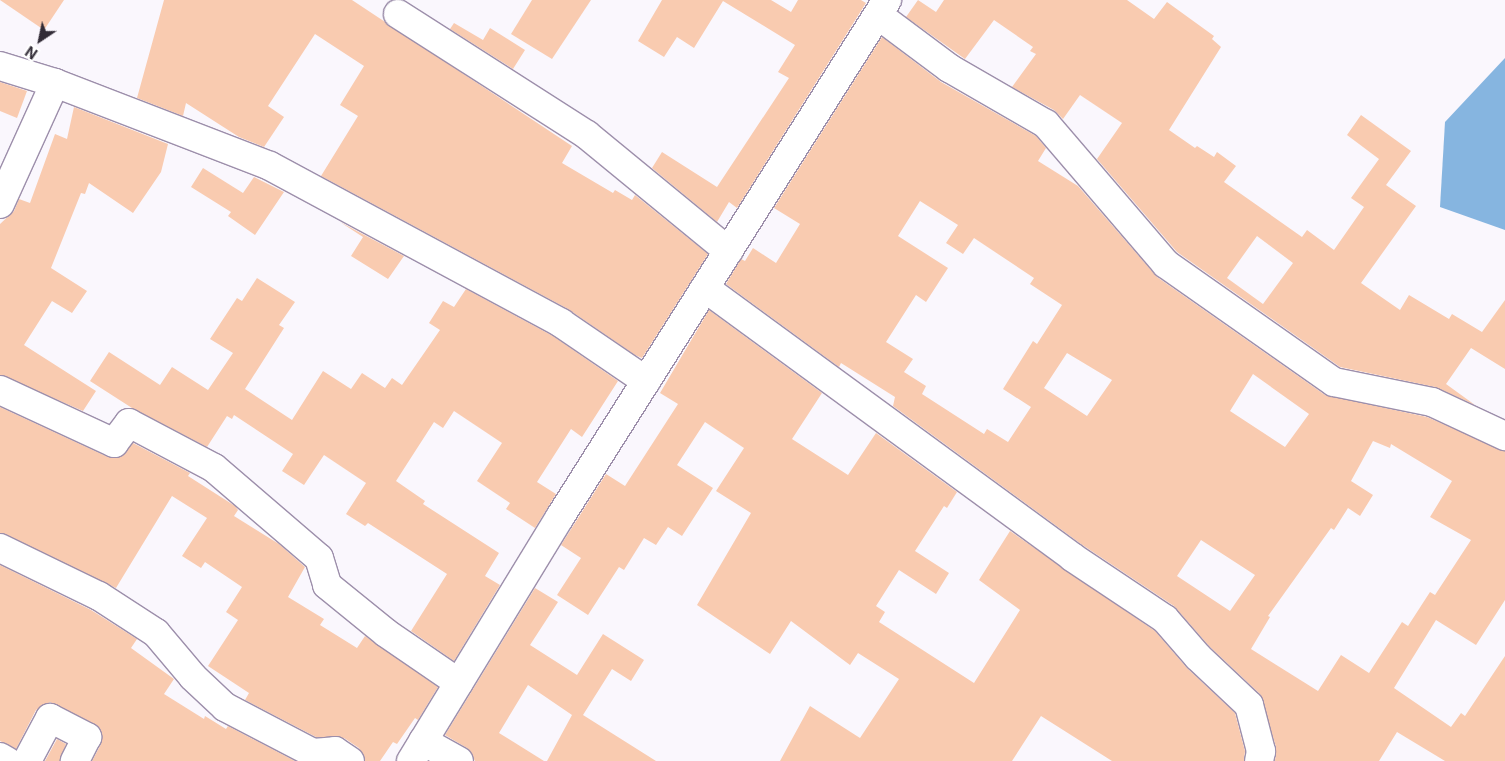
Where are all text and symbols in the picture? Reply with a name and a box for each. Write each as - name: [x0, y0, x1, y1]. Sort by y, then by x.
- north arrow: [15, 15, 65, 65]
- text: N: [22, 43, 41, 63]

